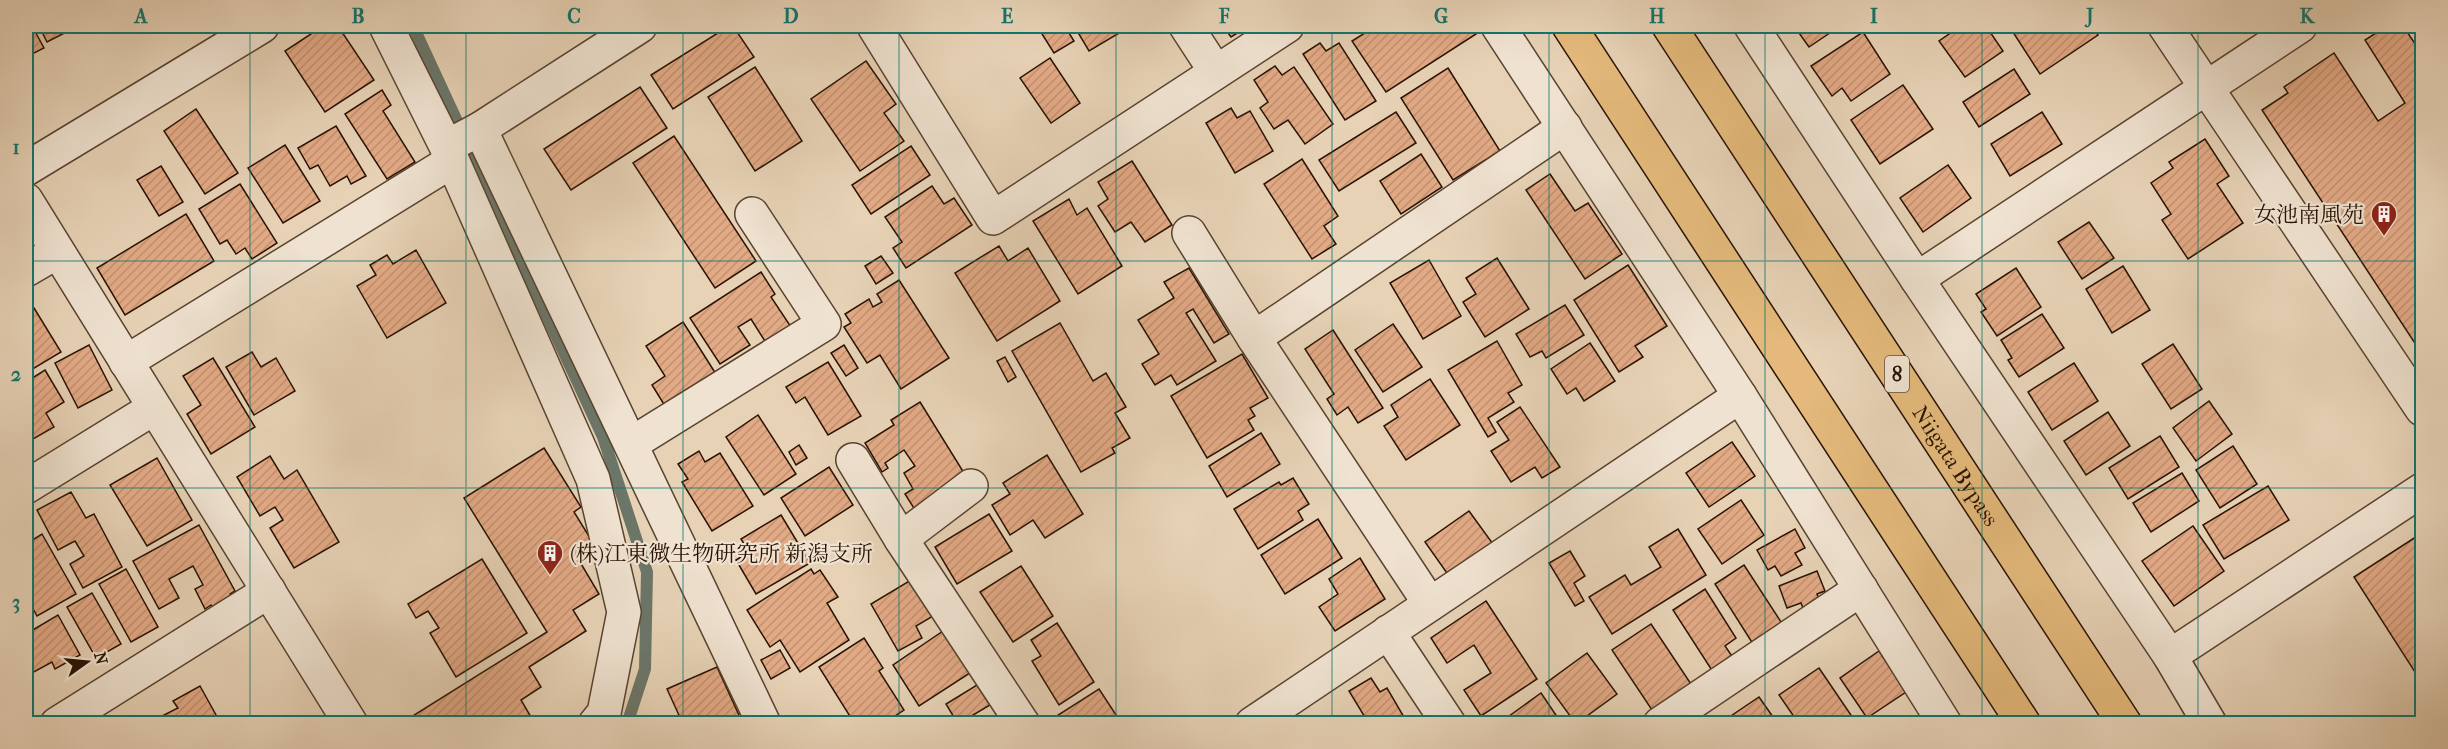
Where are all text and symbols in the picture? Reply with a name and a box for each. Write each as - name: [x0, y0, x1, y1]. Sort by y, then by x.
- text: A: [133, 5, 149, 28]
- text: B: [351, 5, 365, 28]
- text: C: [567, 5, 581, 28]
- text: D: [783, 5, 799, 28]
- text: E: [1001, 5, 1013, 28]
- text: F: [1218, 5, 1230, 28]
- text: G: [1434, 5, 1448, 28]
- text: H: [1649, 5, 1665, 28]
- text: I: [1870, 5, 1878, 28]
- text: J: [2084, 5, 2094, 28]
- text: K: [2300, 5, 2316, 28]
- text: 1: [12, 136, 20, 159]
- building icon: 女池南風苑: [2369, 199, 2399, 237]
- place label: 女池南風苑: [2254, 202, 2364, 228]
- road number: 8: [1885, 356, 1909, 392]
- text: 2: [11, 363, 21, 386]
- street label: Niigata Bypass: [1907, 401, 2004, 531]
- building icon: (株)江東微生物研究所 新潟支所: [535, 538, 565, 576]
- place label: (株)江東微生物研究所 新潟支所: [570, 541, 873, 567]
- text: 3: [12, 591, 20, 614]
- north arrow: [57, 632, 117, 692]
- text: N: [90, 650, 112, 667]

